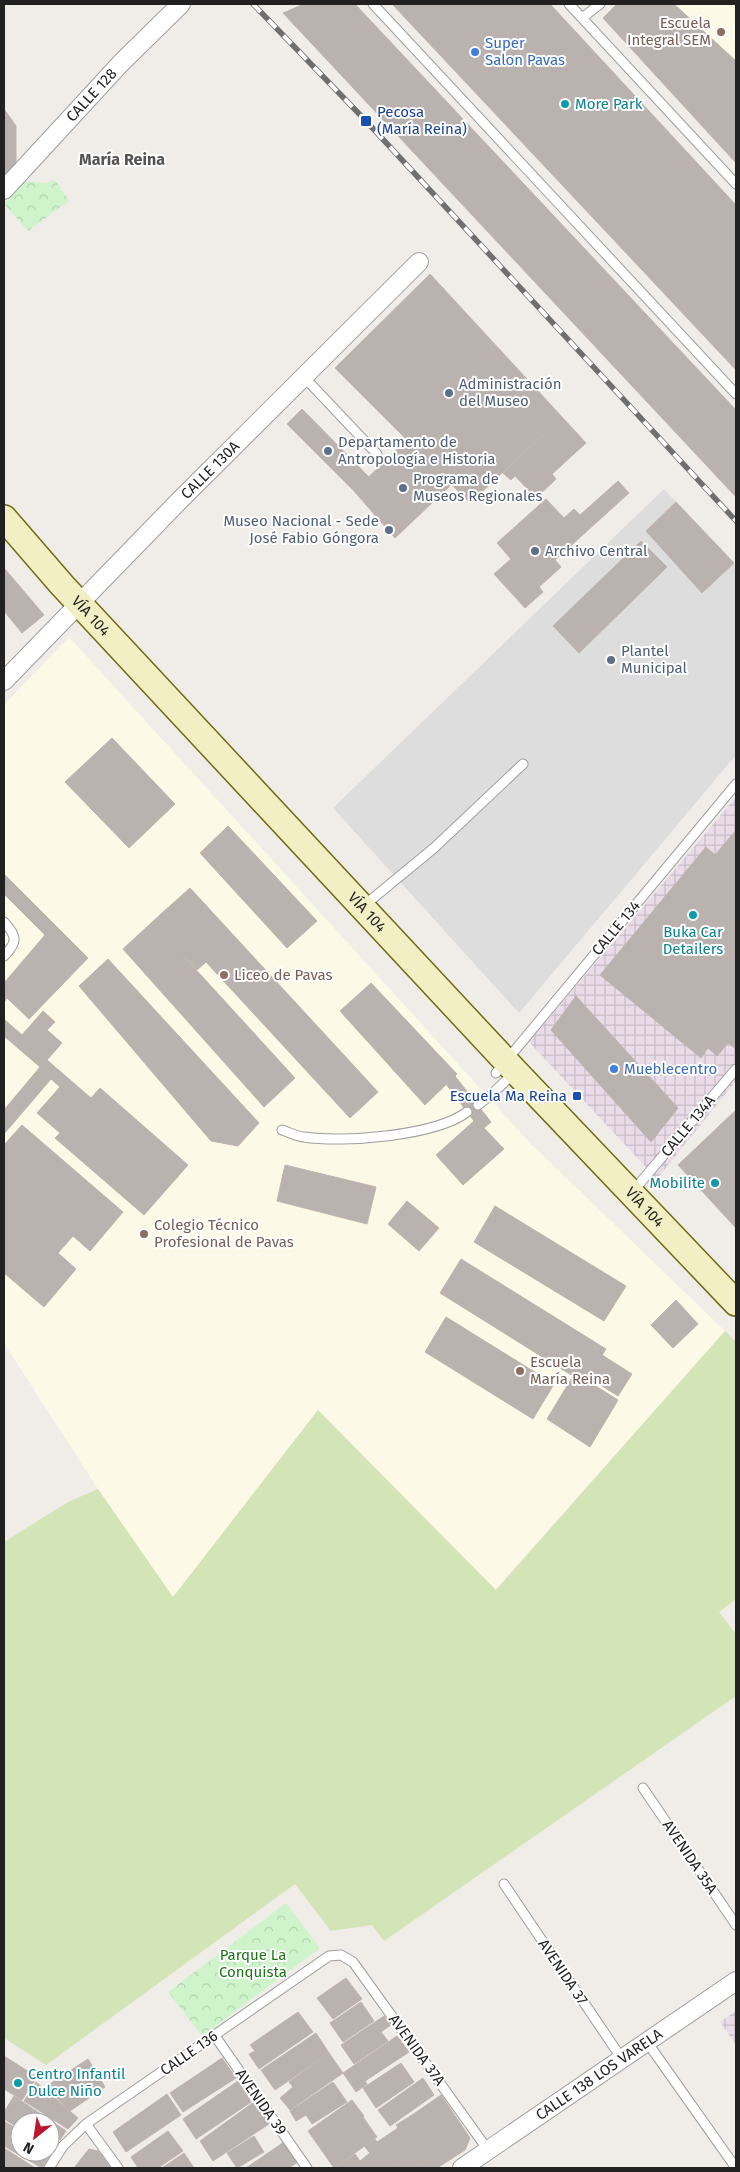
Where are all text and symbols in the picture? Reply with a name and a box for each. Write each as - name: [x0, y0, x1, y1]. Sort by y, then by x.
- place label: Escuela Integral SEM: [627, 14, 711, 49]
- marker: Escuela Integral SEM: [715, 26, 727, 38]
- place label: Super Salon Pavas: [485, 34, 565, 69]
- marker: Super Salon Pavas: [469, 46, 481, 58]
- street label: CALLE 128: [62, 65, 120, 126]
- place label: More Park: [575, 95, 643, 113]
- marker: More Park: [559, 98, 571, 110]
- place label: Pecosa (María Reina): [377, 103, 467, 138]
- marker: Pecosa (María Reina): [359, 114, 373, 128]
- district label: María Reina: [79, 150, 165, 169]
- place label: Administración del Museo: [459, 375, 561, 410]
- marker: Administración del Museo: [443, 387, 455, 399]
- place label: Departamento de Antropología e Historia: [338, 433, 496, 468]
- street label: CALLE 130A: [177, 437, 243, 503]
- marker: Departamento de Antropología e Historia: [322, 445, 334, 457]
- place label: Programa de Museos Regionales: [413, 470, 542, 505]
- marker: Programa de Museos Regionales: [397, 482, 409, 494]
- place label: Museo Nacional - Sede José Fabio Góngora: [223, 512, 379, 547]
- marker: Museo Nacional - Sede José Fabio Góngora: [383, 524, 395, 536]
- place label: Archivo Central: [545, 542, 648, 560]
- marker: Archivo Central: [529, 545, 541, 557]
- street label: VÍA 104: [68, 592, 114, 640]
- place label: Plantel Municipal: [621, 642, 688, 677]
- marker: Plantel Municipal: [605, 654, 617, 666]
- street label: VÍA 104: [344, 888, 390, 936]
- street label: CALLE 134: [588, 897, 644, 959]
- marker: Buka Car Detailers: [687, 909, 699, 921]
- place label: Buka Car Detailers: [663, 923, 723, 958]
- place label: Liceo de Pavas: [234, 966, 333, 984]
- marker: Liceo de Pavas: [218, 969, 230, 981]
- place label: Mueblecentro: [624, 1060, 717, 1078]
- marker: Mueblecentro: [608, 1063, 620, 1075]
- place label: Escuela Ma Reina: [450, 1087, 567, 1105]
- marker: Escuela Ma Reina: [571, 1090, 583, 1102]
- street label: CALLE 134A: [657, 1091, 719, 1160]
- place label: Mobilite: [649, 1174, 705, 1192]
- marker: Mobilite: [709, 1177, 721, 1189]
- street label: VÍA 104: [622, 1183, 668, 1231]
- place label: Colegio Técnico Profesional de Pavas: [154, 1216, 294, 1251]
- marker: Colegio Técnico Profesional de Pavas: [138, 1228, 150, 1240]
- place label: Escuela María Reina: [530, 1353, 610, 1388]
- marker: Escuela María Reina: [514, 1365, 526, 1377]
- street label: AVENIDA 35A: [659, 1817, 721, 1898]
- street label: AVENIDA 37: [534, 1936, 592, 2009]
- park label: Parque La Conquista: [219, 1946, 287, 1981]
- street label: AVENIDA 37A: [385, 2011, 449, 2089]
- street label: CALLE 138 LOS VARELA: [532, 2025, 666, 2124]
- street label: CALLE 136: [157, 2027, 221, 2079]
- place label: Centro Infantil Dulce Niño: [28, 2065, 126, 2100]
- street label: AVENIDA 39: [232, 2065, 290, 2139]
- marker: Centro Infantil Dulce Niño: [12, 2077, 24, 2089]
- north arrow: [10, 2112, 60, 2162]
- text: N: [20, 2138, 37, 2158]

